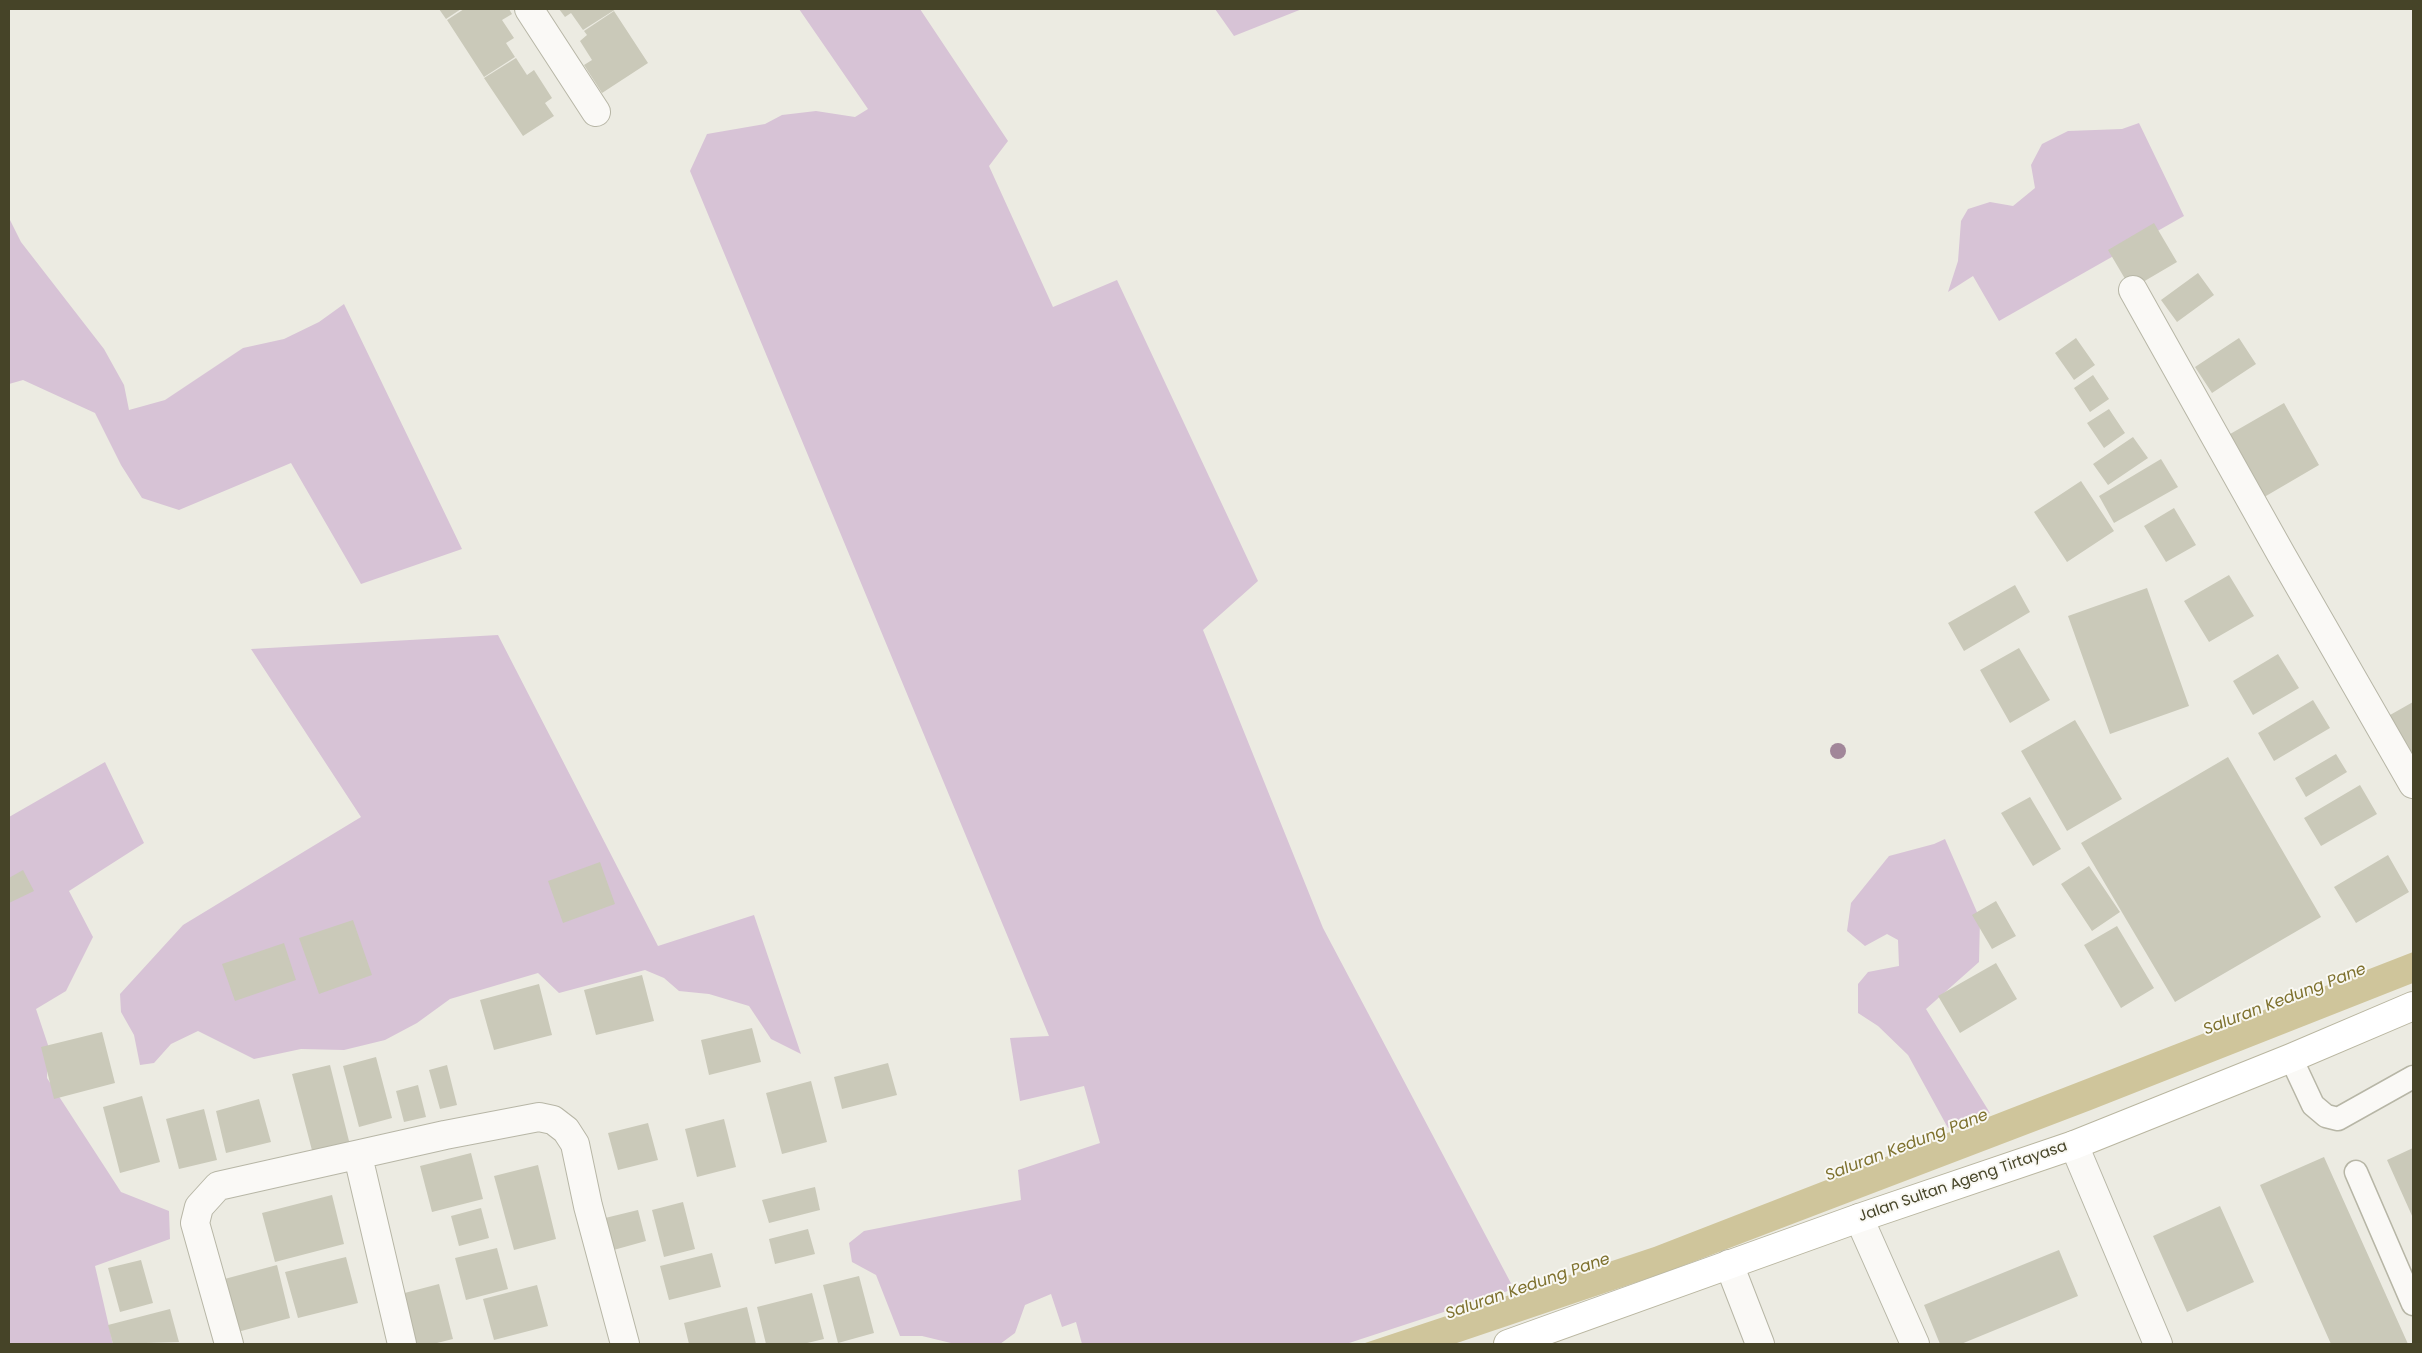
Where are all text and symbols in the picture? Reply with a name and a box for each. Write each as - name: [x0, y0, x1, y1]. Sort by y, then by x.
- water label: Saluran Kedung Pane: [2201, 960, 2369, 1040]
- water label: Saluran Kedung Pane: [1823, 1106, 1991, 1186]
- street label: Jalan Sultan Ageng Tirtayasa: [1856, 1138, 2070, 1226]
- water label: Saluran Kedung Pane: [1443, 1250, 1613, 1324]

